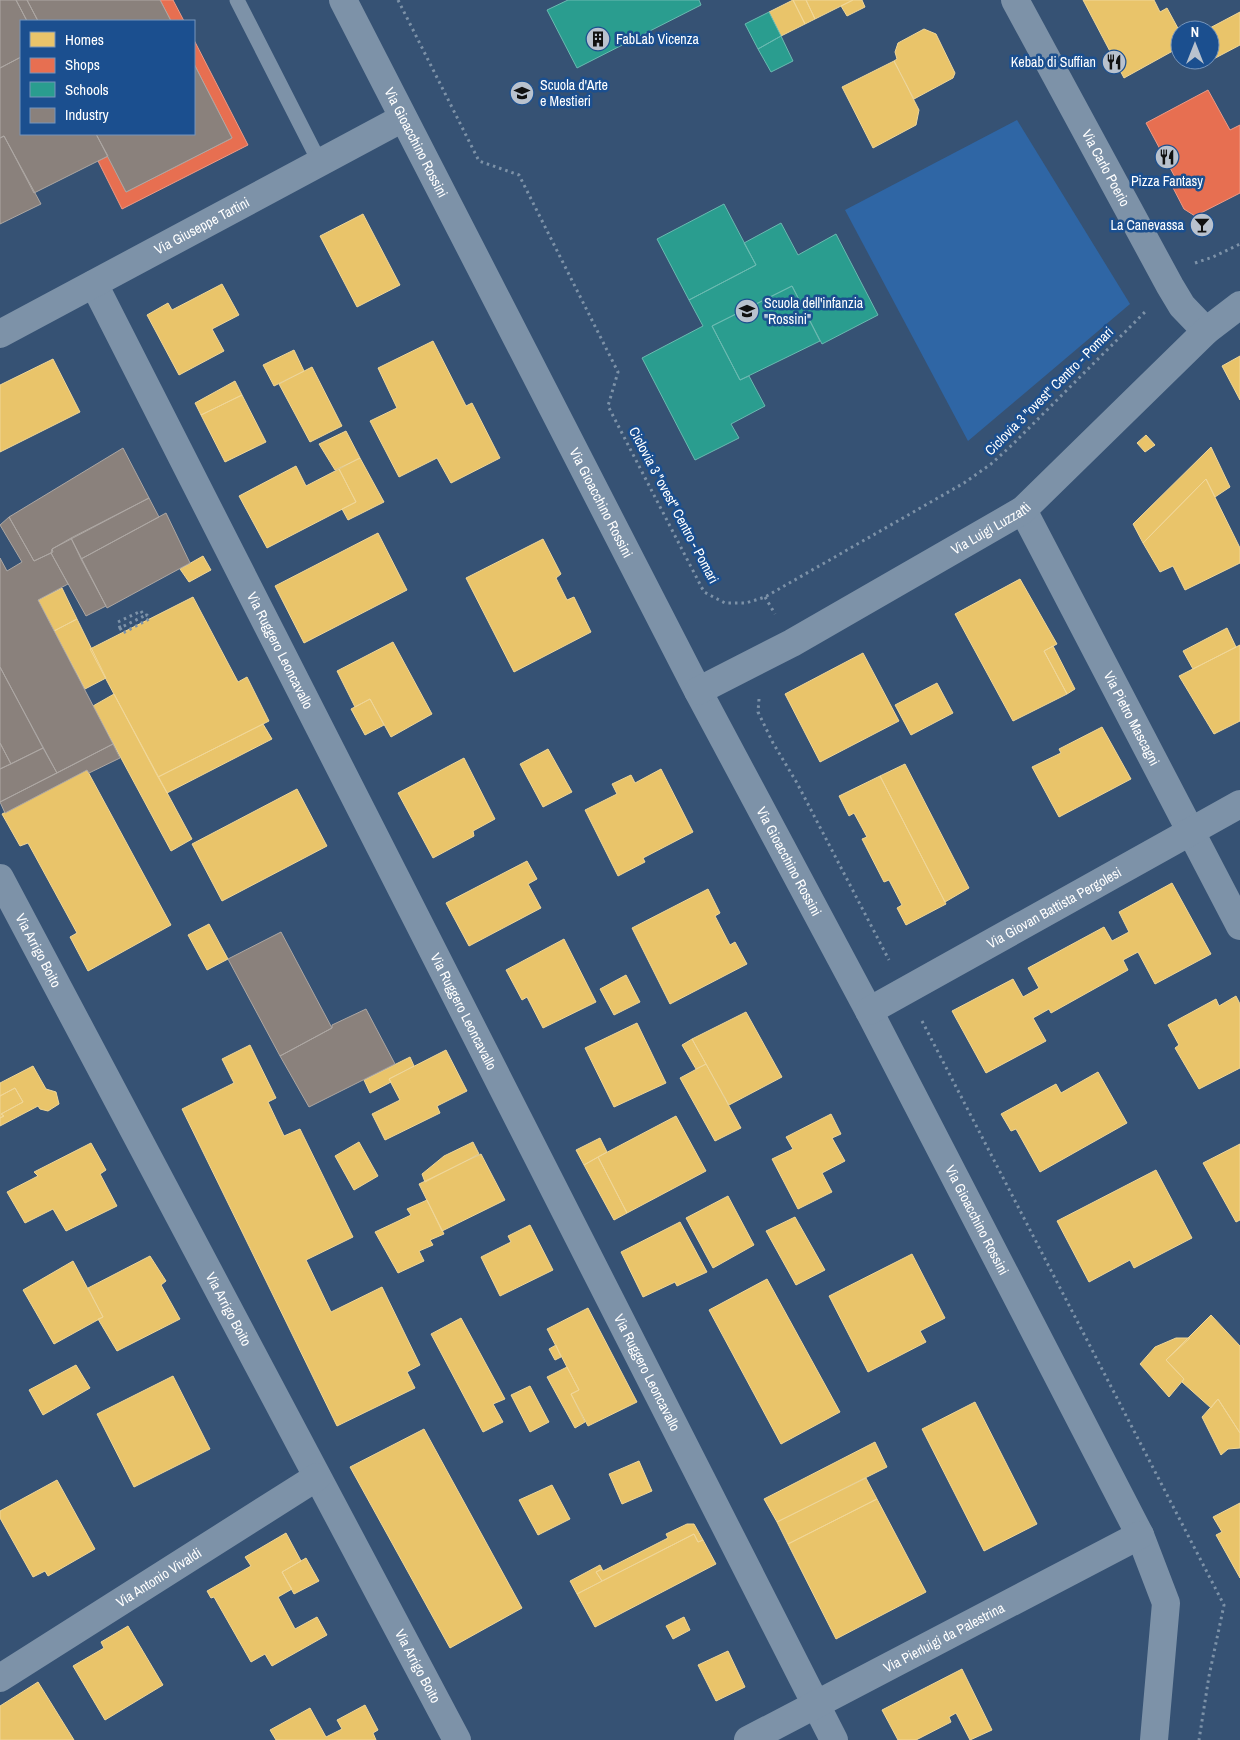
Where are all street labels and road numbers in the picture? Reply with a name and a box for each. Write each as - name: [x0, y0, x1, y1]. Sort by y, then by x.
- street label: Via Gioacchino Rossini: [380, 84, 452, 200]
- street label: Via Carlo Poerio: [1078, 126, 1134, 209]
- street label: Via Giuseppe Tartini: [151, 193, 252, 259]
- street label: Ciclovia 3 "ovest" Centro - Pomari: [981, 323, 1117, 459]
- street label: Ciclovia 3 "ovest" Centro - Pomari: [625, 424, 723, 586]
- street label: Via Gioacchino Rossini: [565, 445, 637, 561]
- street label: Via Luigi Luzzatti: [948, 498, 1035, 559]
- street label: Via Ruggero Leoncavallo: [243, 589, 317, 712]
- street label: Via Pietro Mascagni: [1100, 668, 1164, 769]
- street label: Via Gioacchino Rossini: [753, 804, 826, 919]
- street label: Via Giovan Battista Pergolesi: [984, 863, 1125, 952]
- street label: Via Arrigo Boito: [11, 910, 65, 990]
- street label: Via Ruggero Leoncavallo: [426, 950, 501, 1073]
- street label: Via Gioacchino Rossini: [941, 1162, 1013, 1278]
- street label: Via Arrigo Boito: [202, 1269, 256, 1349]
- street label: Via Ruggero Leoncavallo: [610, 1311, 684, 1434]
- street label: Via Antonio Vivaldi: [113, 1544, 205, 1611]
- street label: Via Pierluigi da Palestrina: [880, 1598, 1008, 1677]
- street label: Via Arrigo Boito: [391, 1626, 445, 1706]

